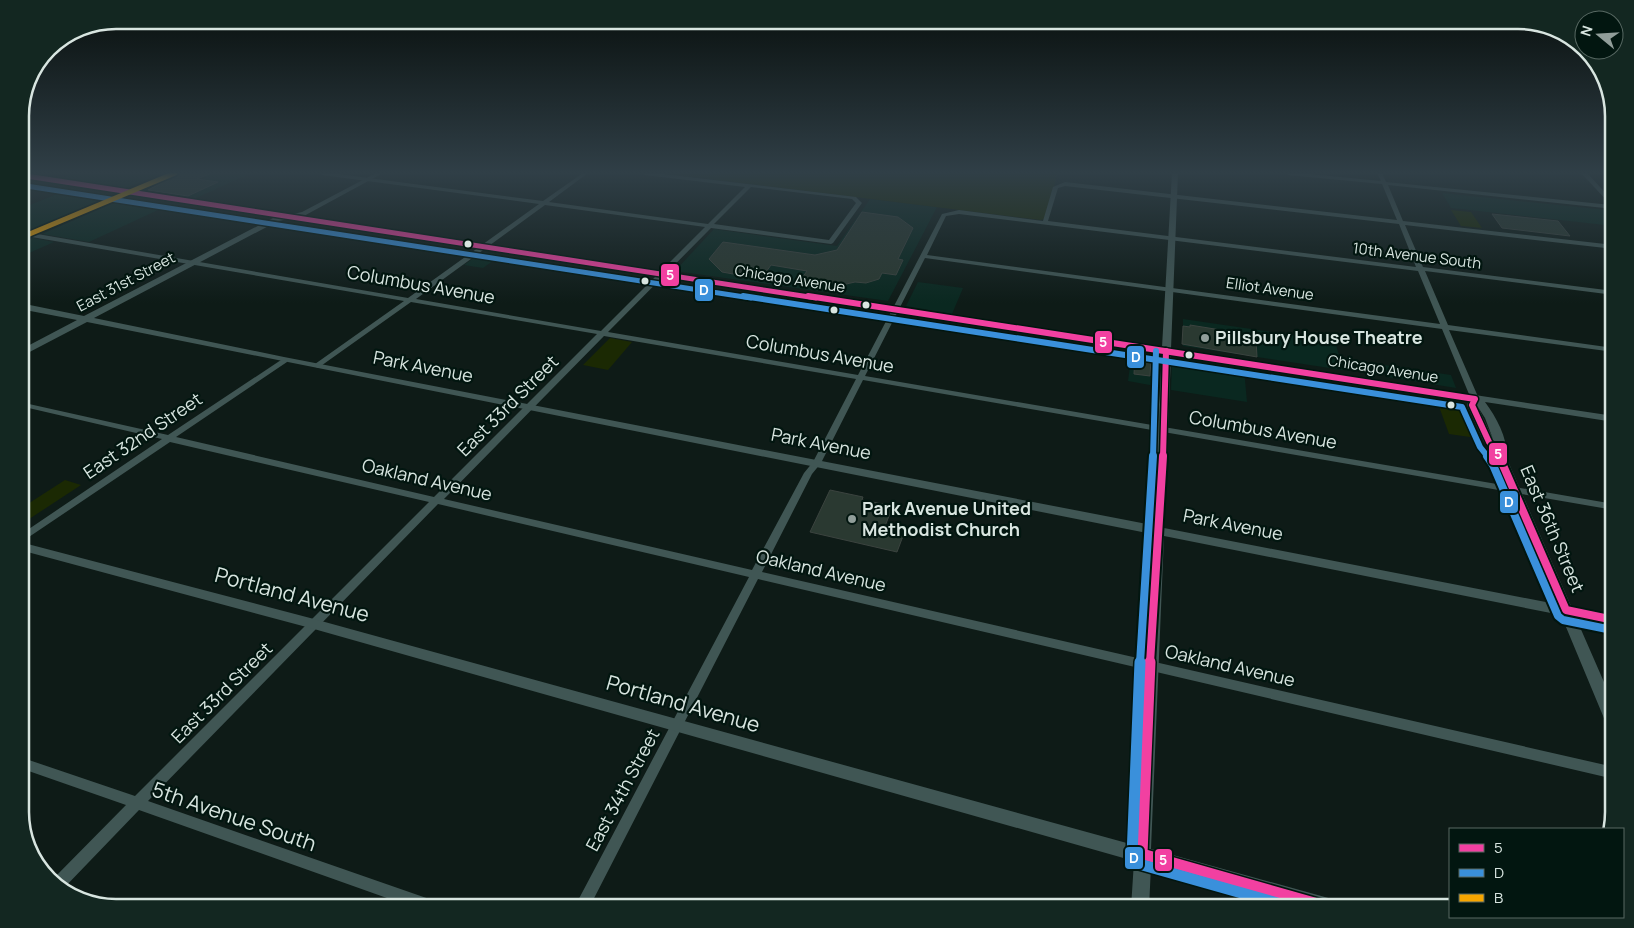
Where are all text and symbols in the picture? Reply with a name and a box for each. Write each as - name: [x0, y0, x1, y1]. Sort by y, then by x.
- north arrow: [1574, 10, 1624, 60]
- text: N: [1576, 23, 1597, 39]
- street label: 10th Avenue South: [1352, 237, 1483, 274]
- unlabelled marker: [463, 239, 473, 249]
- street label: East 31st Street: [73, 247, 179, 316]
- street label: Columbus Avenue: [345, 259, 497, 309]
- street label: Chicago Avenue: [733, 259, 847, 298]
- line badge: 5: [660, 263, 680, 287]
- text: 5: [666, 265, 674, 284]
- street label: Elliot Avenue: [1225, 272, 1315, 305]
- unlabelled marker: [640, 276, 650, 286]
- line badge: D: [694, 278, 714, 302]
- text: D: [699, 280, 709, 299]
- unlabelled marker: [861, 300, 871, 310]
- unlabelled marker: [829, 305, 839, 315]
- place label: Pillsbury House Theatre: [1215, 325, 1423, 349]
- street label: Columbus Avenue: [744, 328, 896, 378]
- line badge: 5: [1094, 330, 1113, 354]
- text: 5: [1099, 332, 1107, 351]
- marker: Pillsbury House Theatre: [1199, 332, 1211, 344]
- street label: Park Avenue: [371, 345, 475, 387]
- line badge: D: [1126, 345, 1145, 369]
- text: D: [1131, 347, 1141, 366]
- street label: East 33rd Street: [451, 349, 563, 461]
- street label: Chicago Avenue: [1326, 349, 1440, 388]
- unlabelled marker: [1184, 350, 1194, 360]
- street label: East 32nd Street: [78, 386, 207, 484]
- unlabelled marker: [1446, 400, 1456, 410]
- street label: Columbus Avenue: [1187, 404, 1339, 454]
- street label: Park Avenue: [769, 422, 873, 464]
- line badge: 5: [1488, 442, 1508, 466]
- text: 5: [1494, 444, 1502, 463]
- street label: Oakland Avenue: [360, 452, 495, 506]
- street label: East 36th Street: [1515, 461, 1591, 596]
- line badge: D: [1499, 490, 1519, 514]
- text: D: [1504, 492, 1514, 511]
- place label: Park Avenue United Methodist Church: [862, 496, 1031, 541]
- street label: Park Avenue: [1181, 503, 1285, 545]
- marker: Park Avenue United Methodist Church: [846, 513, 858, 525]
- street label: Oakland Avenue: [754, 543, 889, 597]
- street label: Portland Avenue: [212, 560, 372, 628]
- street label: East 33rd Street: [165, 636, 277, 748]
- street label: Oakland Avenue: [1163, 638, 1298, 692]
- street label: Portland Avenue: [603, 668, 763, 738]
- street label: East 34th Street: [580, 724, 665, 855]
- street label: 5th Avenue South: [148, 775, 320, 857]
- legend: [1449, 828, 1624, 918]
- text: 5: [1494, 837, 1503, 858]
- line badge: D: [1124, 846, 1144, 870]
- text: D: [1129, 848, 1139, 867]
- line badge: 5: [1154, 848, 1173, 872]
- text: 5: [1159, 850, 1167, 869]
- text: D: [1494, 862, 1504, 883]
- text: B: [1494, 887, 1503, 908]

